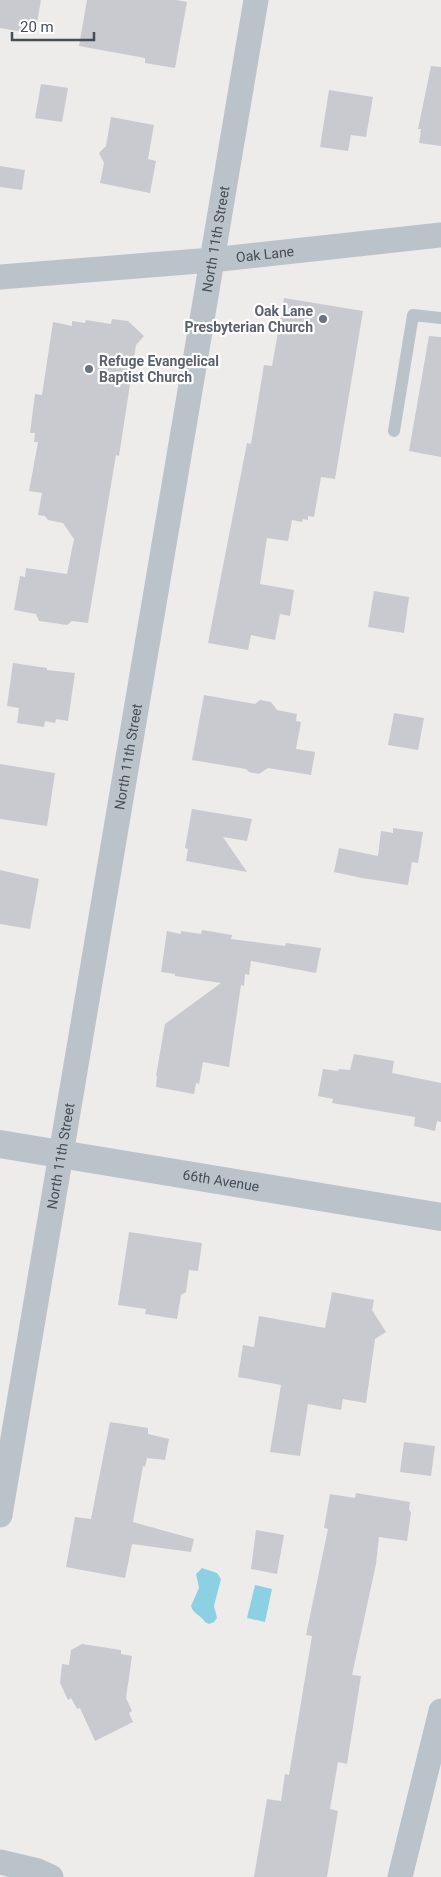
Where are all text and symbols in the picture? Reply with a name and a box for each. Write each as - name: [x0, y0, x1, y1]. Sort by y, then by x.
- scale bar: [12, 10, 95, 42]
- text: 20 m: [20, 18, 54, 36]
- street label: North 11th Street: [199, 184, 233, 293]
- street label: Oak Lane: [235, 243, 295, 265]
- place label: Oak Lane Presbyterian Church: [184, 303, 313, 335]
- marker: Oak Lane Presbyterian Church: [317, 313, 329, 325]
- place label: Refuge Evangelical Baptist Church: [99, 353, 219, 385]
- marker: Refuge Evangelical Baptist Church: [83, 363, 95, 375]
- street label: North 11th Street: [111, 702, 145, 811]
- street label: North 11th Street: [44, 1101, 78, 1210]
- street label: 66th Avenue: [182, 1166, 260, 1195]

